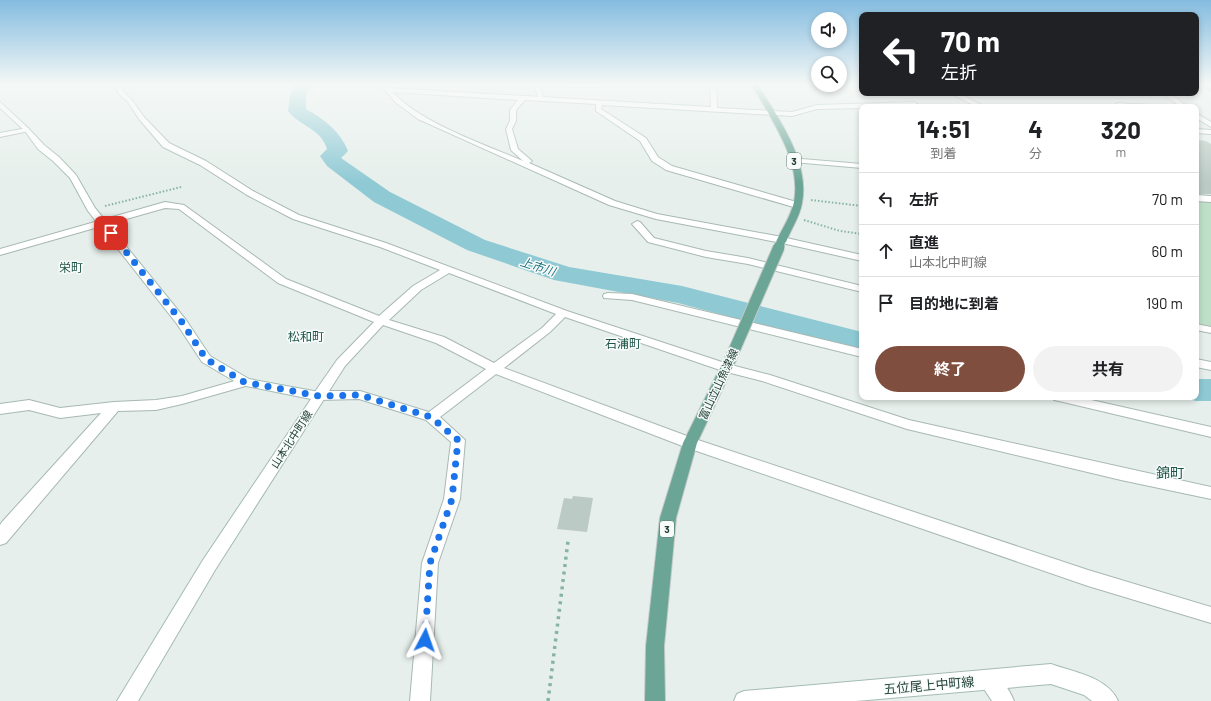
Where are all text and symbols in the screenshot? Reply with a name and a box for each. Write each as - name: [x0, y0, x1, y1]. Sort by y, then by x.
- map controls: [811, 12, 847, 92]
- button: sound: [811, 12, 847, 48]
- text: 70 m: [941, 24, 1000, 58]
- icon: left: [875, 28, 927, 80]
- button: search: [811, 56, 847, 92]
- text: 左折: [941, 61, 977, 83]
- text: 14:51: [917, 114, 970, 143]
- text: 4: [1028, 114, 1043, 143]
- text: 320: [1101, 115, 1141, 144]
- text: m: [1115, 144, 1126, 160]
- text: 到着: [931, 145, 957, 161]
- text: 分: [1029, 145, 1042, 161]
- road number: 3: [787, 153, 801, 169]
- icon: left: [875, 188, 897, 210]
- text: 左折: [909, 190, 939, 208]
- text: 70 m: [1152, 190, 1183, 208]
- pin: [94, 216, 128, 250]
- icon: arrive: [100, 222, 122, 244]
- text: 直進: [909, 233, 939, 251]
- icon: ahead: [875, 240, 897, 262]
- text: 60 m: [1151, 242, 1183, 260]
- water label: 上市川: [519, 254, 559, 279]
- text: 山本北中町線: [909, 254, 987, 270]
- district label: 栄町: [59, 260, 83, 274]
- icon: arrive: [875, 292, 897, 314]
- text: 目的地に到着: [909, 294, 999, 312]
- text: 190 m: [1146, 294, 1183, 312]
- district label: 松和町: [288, 329, 324, 343]
- district label: 石浦町: [605, 336, 641, 350]
- street label: 富山立山魚津線: [696, 346, 740, 422]
- button: 終了: [875, 346, 1025, 392]
- button: 共有: [1033, 346, 1183, 392]
- street label: 山本北中町線: [268, 408, 314, 470]
- district label: 錦町: [1156, 464, 1184, 481]
- road number: 3: [660, 521, 674, 537]
- position arrow: [404, 619, 446, 661]
- street label: 五位尾上中町線: [883, 673, 975, 697]

